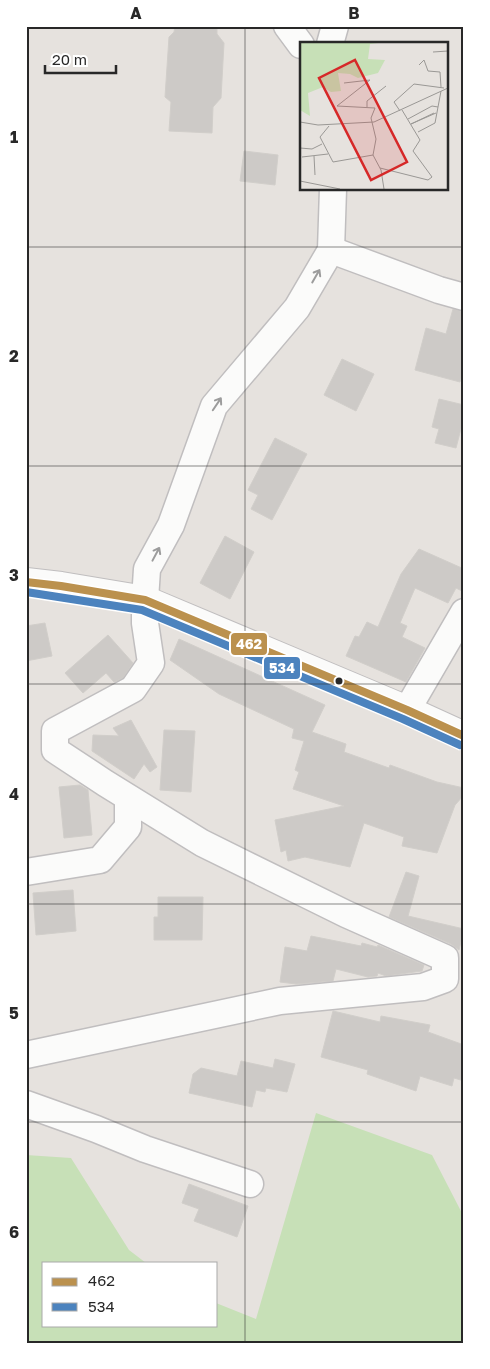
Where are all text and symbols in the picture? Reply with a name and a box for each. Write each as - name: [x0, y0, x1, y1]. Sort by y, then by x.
- text: A: [130, 3, 142, 23]
- text: B: [348, 3, 360, 23]
- scale bar: [45, 42, 116, 74]
- inset map: [300, 42, 448, 190]
- text: 20 m: [52, 50, 87, 68]
- text: 1: [10, 127, 18, 147]
- one-way arrow: [311, 269, 321, 284]
- text: 2: [9, 346, 19, 366]
- one-way arrow: [211, 397, 222, 411]
- one-way arrow: [152, 547, 161, 562]
- text: 3: [9, 565, 19, 585]
- line badge: 462: [230, 632, 268, 656]
- text: 462: [236, 635, 263, 652]
- line badge: 534: [263, 656, 301, 680]
- text: 534: [269, 659, 295, 676]
- unlabelled marker: [334, 676, 344, 686]
- text: 4: [9, 784, 19, 804]
- text: 5: [9, 1003, 19, 1023]
- text: 6: [9, 1222, 19, 1242]
- legend: [42, 1262, 218, 1326]
- text: 462: [88, 1271, 115, 1289]
- text: 534: [88, 1297, 115, 1315]

